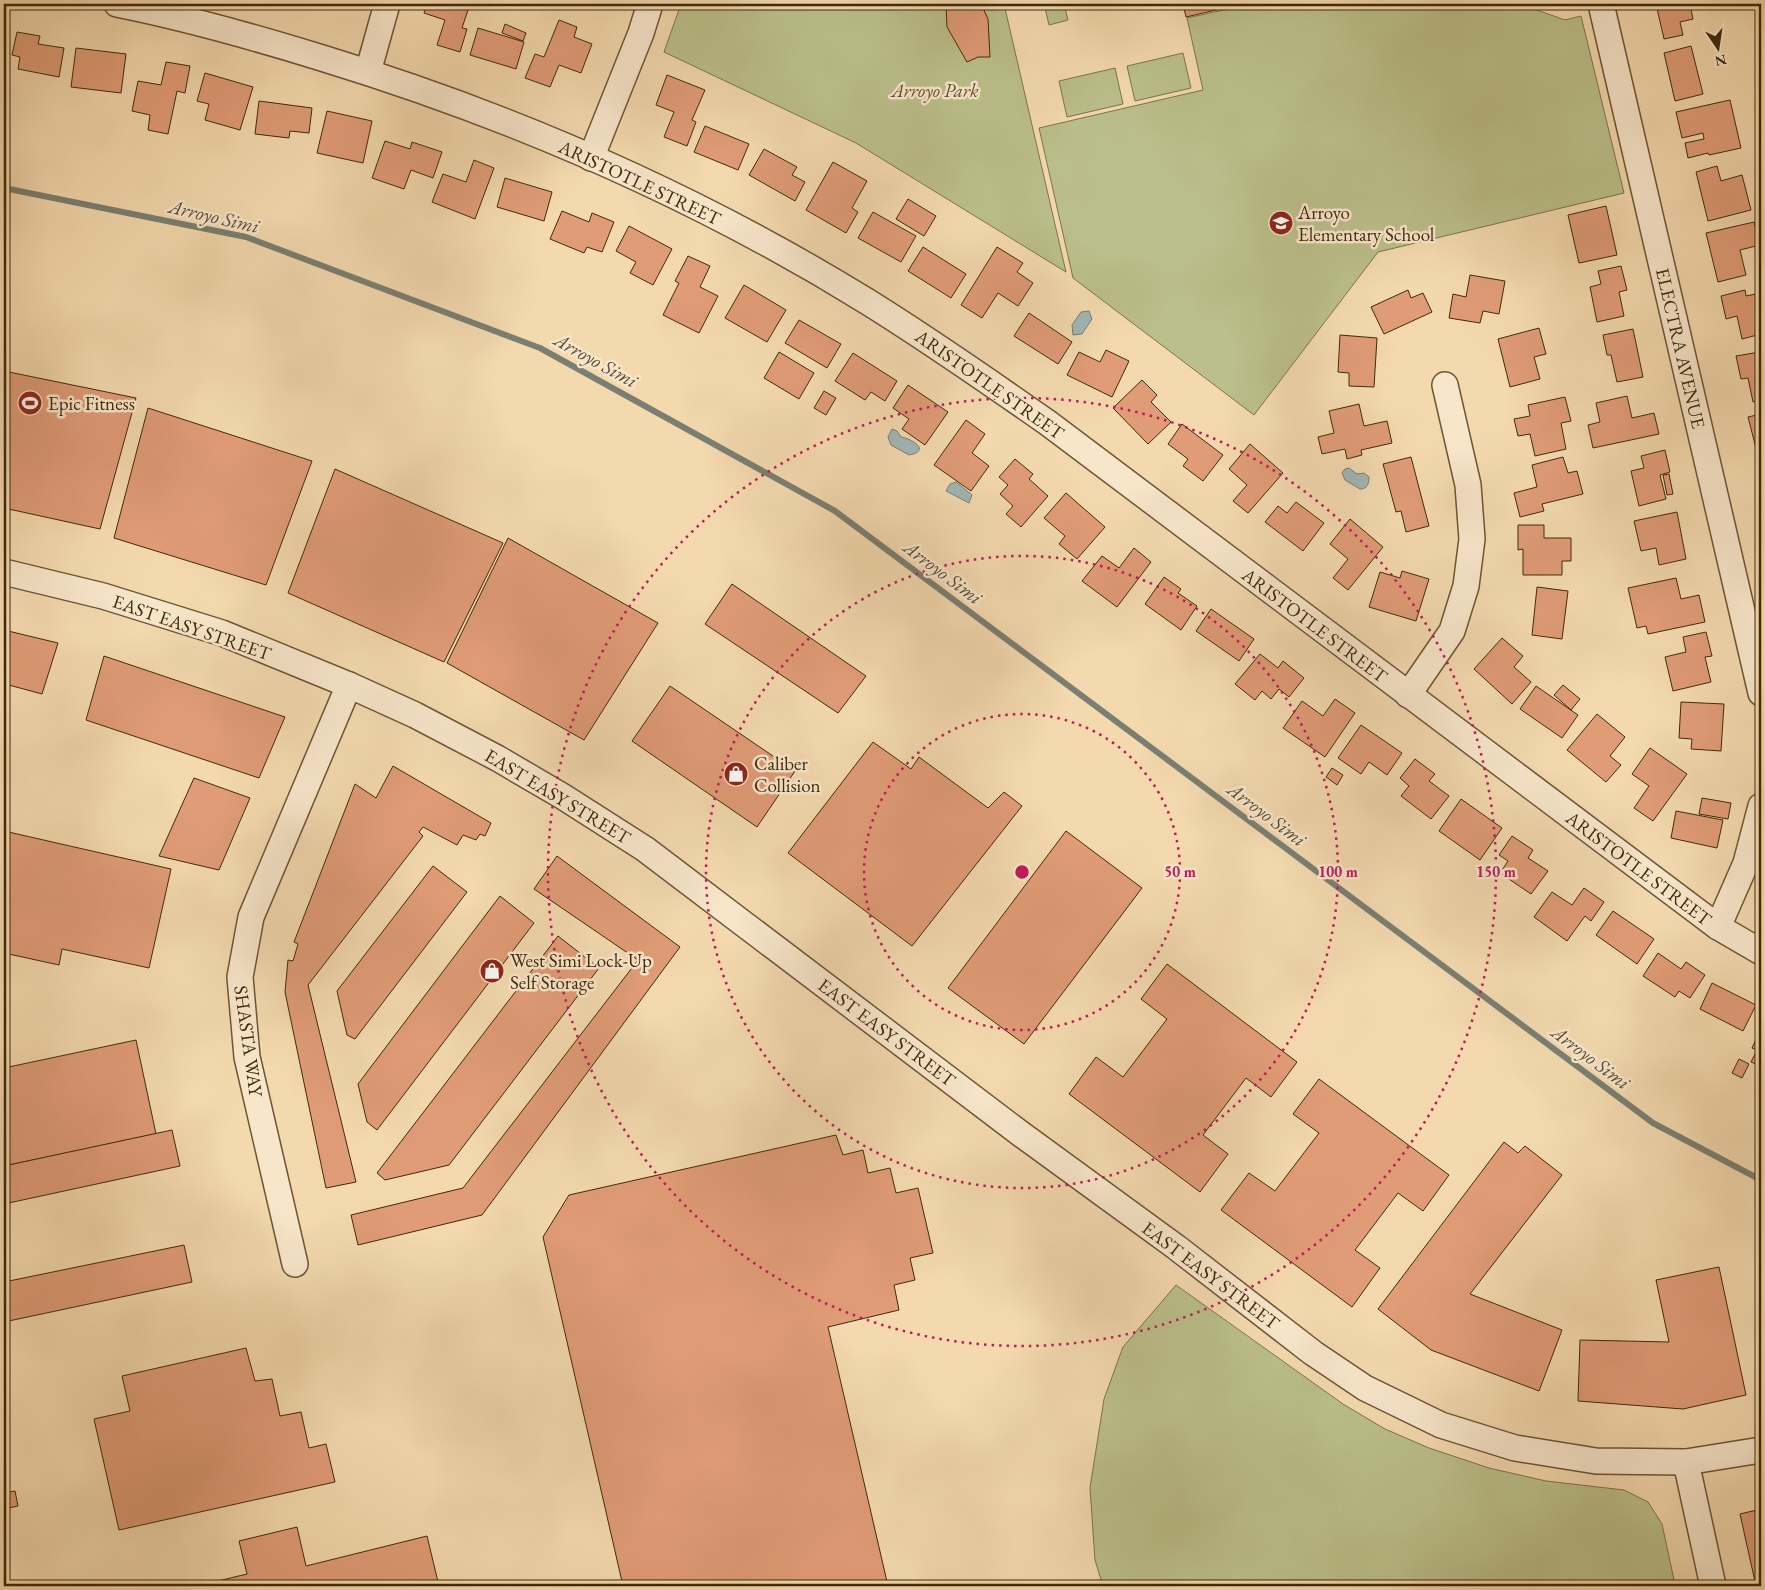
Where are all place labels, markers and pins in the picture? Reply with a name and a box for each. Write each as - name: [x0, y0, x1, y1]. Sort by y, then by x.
- place label: Arroyo Elementary School: [1297, 200, 1435, 247]
- school or university icon: Arroyo Elementary School: [1268, 210, 1294, 236]
- sports icon: Epic Fitness: [17, 390, 43, 416]
- place label: Epic Fitness: [48, 391, 135, 416]
- place label: Caliber Collision: [754, 751, 821, 798]
- shop icon: Caliber Collision: [723, 761, 749, 787]
- centre of rings: [1013, 863, 1031, 881]
- place label: West Simi Lock-Up Self Storage: [510, 948, 652, 995]
- shop icon: West Simi Lock-Up Self Storage: [479, 958, 505, 984]

